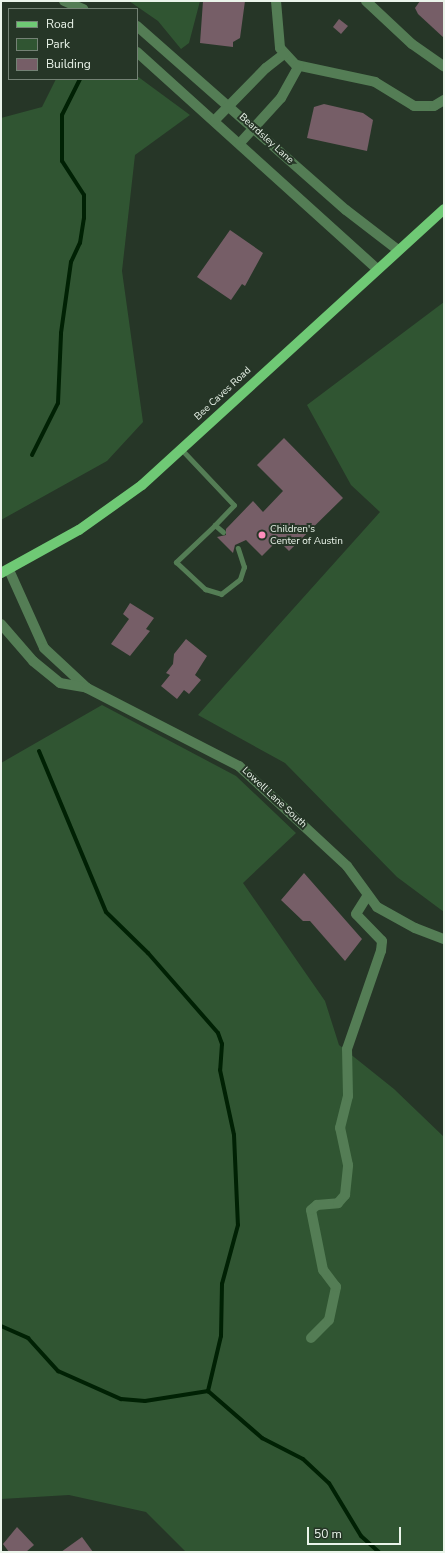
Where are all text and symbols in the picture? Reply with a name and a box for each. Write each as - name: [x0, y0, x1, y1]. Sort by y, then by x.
- legend: [8, 8, 138, 80]
- text: Road: [46, 16, 74, 32]
- text: Park: [46, 36, 70, 52]
- text: Building: [46, 56, 91, 72]
- street label: Beardsley Lane: [236, 111, 296, 167]
- street label: Bee Caves Road: [192, 365, 254, 423]
- place label: Children's Center of Austin: [270, 523, 343, 546]
- marker: Children's Center of Austin: [257, 530, 267, 540]
- street label: Lowell Lane South: [239, 765, 309, 831]
- scale bar: [309, 1519, 403, 1545]
- text: 50 m: [314, 1526, 342, 1542]

